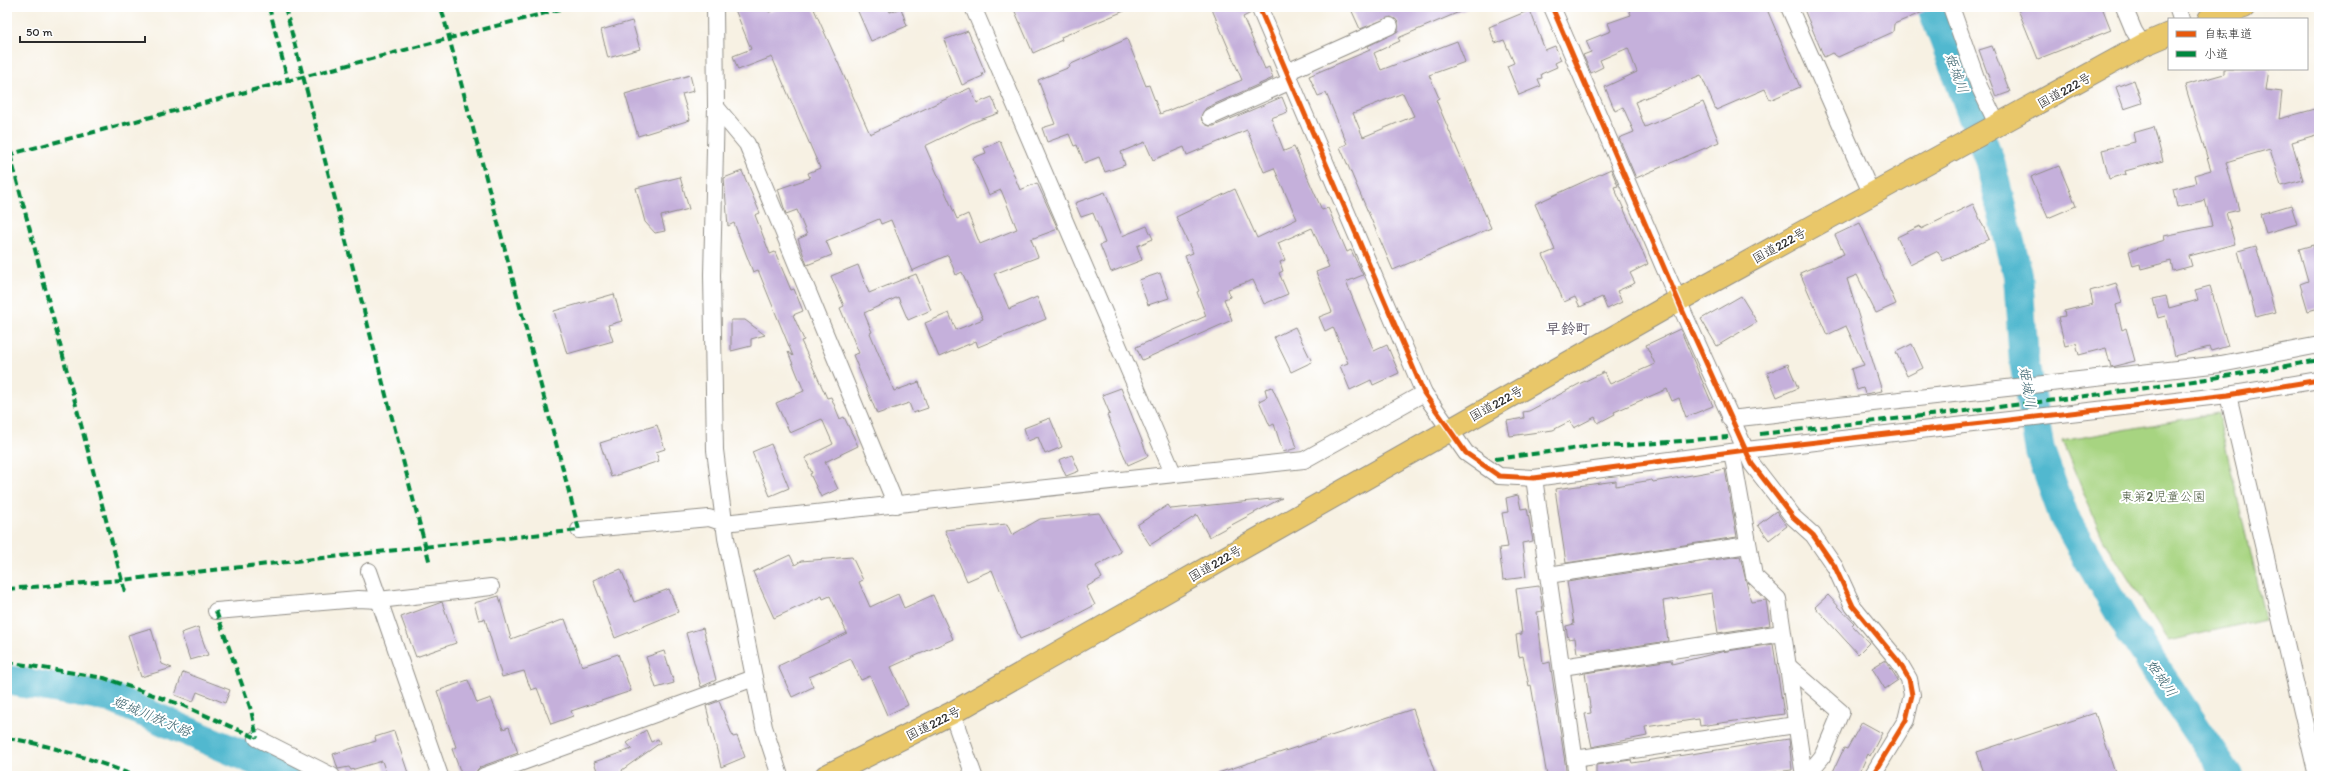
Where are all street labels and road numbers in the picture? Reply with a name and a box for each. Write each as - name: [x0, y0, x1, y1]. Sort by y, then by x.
- street label: 国道222号: [2035, 69, 2094, 111]
- street label: 国道222号: [1750, 224, 1809, 266]
- street label: 国道222号: [1467, 382, 1526, 424]
- street label: 国道222号: [1186, 542, 1245, 585]
- street label: 国道222号: [903, 703, 963, 744]

